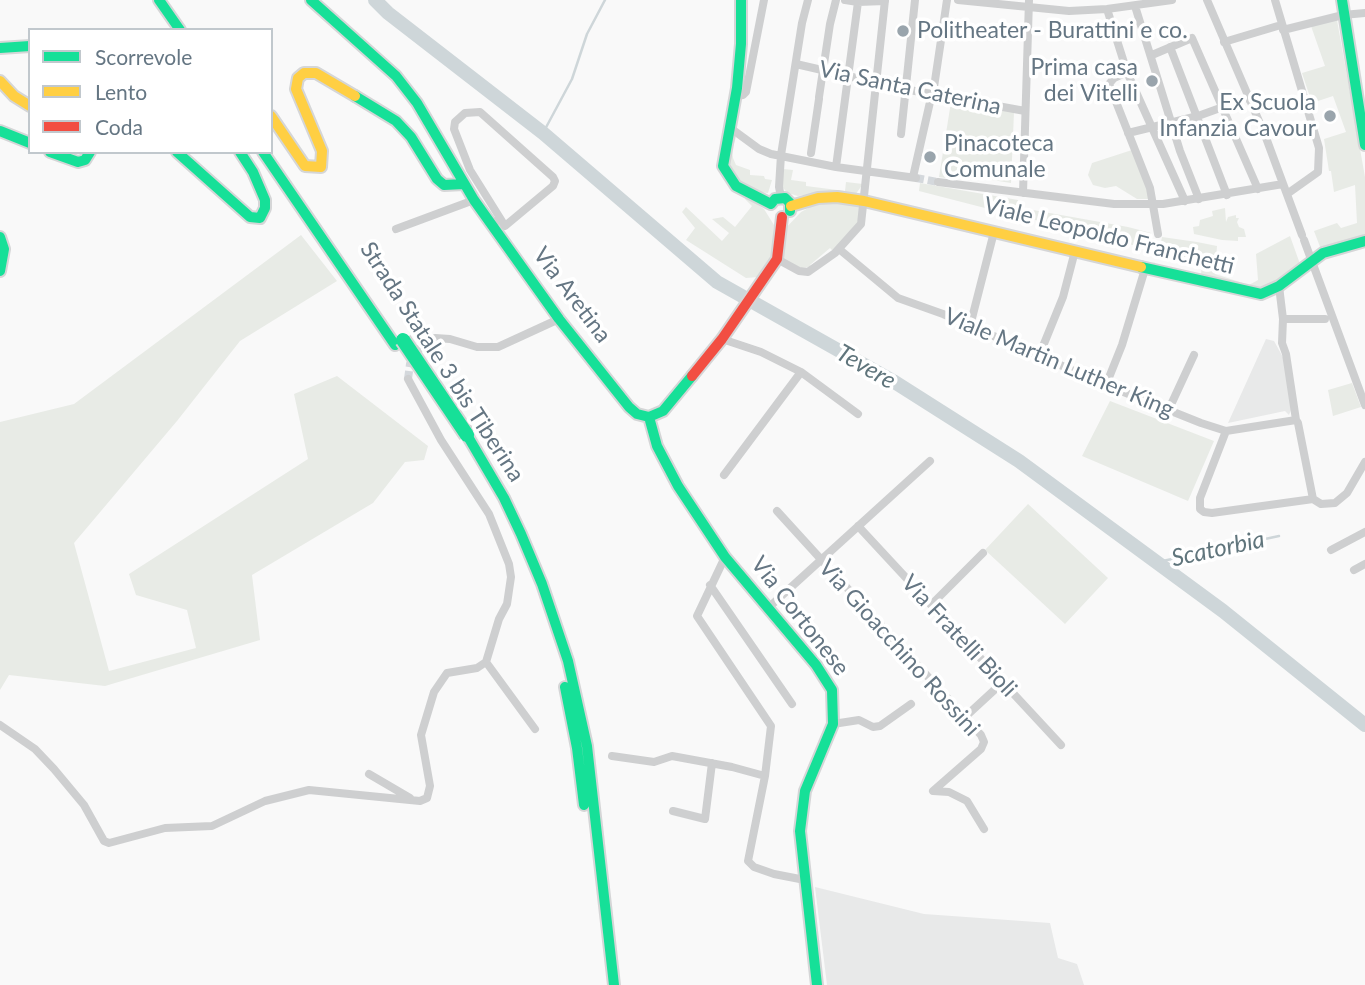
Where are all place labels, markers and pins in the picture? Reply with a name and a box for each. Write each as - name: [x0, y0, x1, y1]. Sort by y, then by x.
- place label: Politheater - Burattini e co.: [917, 17, 1188, 45]
- marker: Politheater - Burattini e co.: [895, 23, 911, 39]
- place label: Prima casa dei Vitelli: [1030, 54, 1138, 108]
- marker: Prima casa dei Vitelli: [1144, 73, 1160, 89]
- place label: Ex Scuola Infanzia Cavour: [1159, 89, 1316, 143]
- marker: Ex Scuola Infanzia Cavour: [1322, 108, 1338, 124]
- place label: Pinacoteca Comunale: [944, 130, 1054, 184]
- marker: Pinacoteca Comunale: [922, 149, 938, 165]

